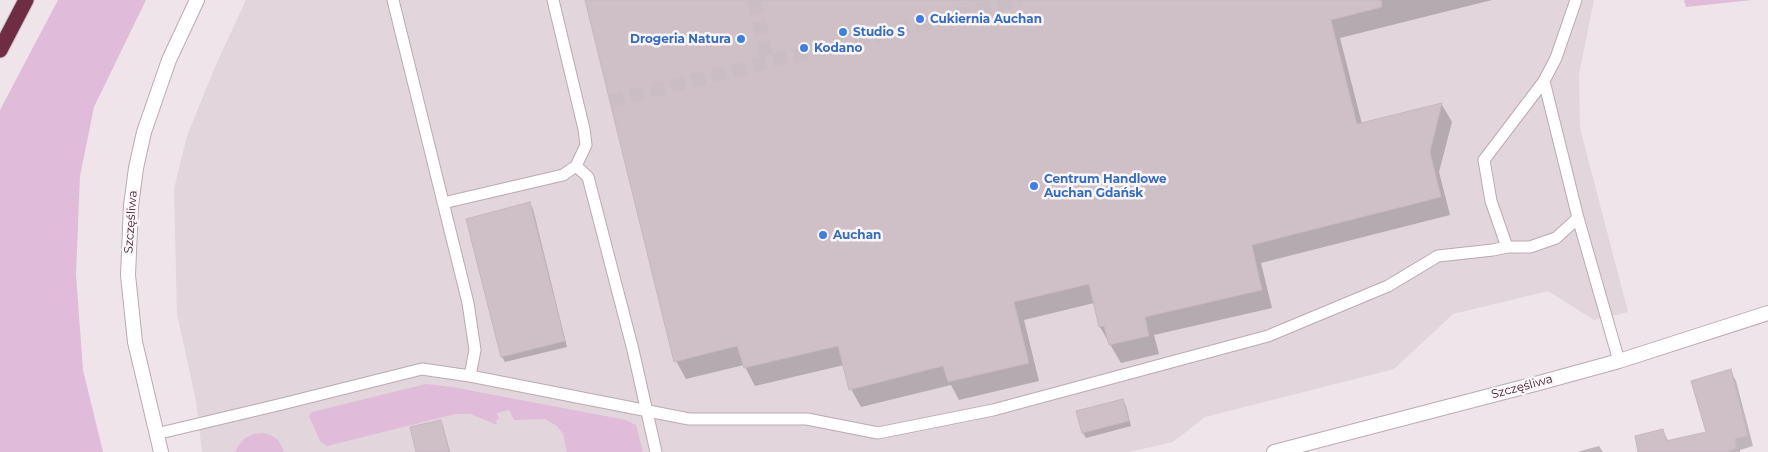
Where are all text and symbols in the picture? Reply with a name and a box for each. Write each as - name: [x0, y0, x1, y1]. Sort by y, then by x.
- place label: Cukiernia Auchan: [930, 12, 1042, 26]
- marker: Cukiernia Auchan: [914, 13, 926, 25]
- place label: Studio S: [853, 25, 905, 39]
- marker: Studio S: [837, 26, 849, 38]
- place label: Drogeria Natura: [630, 32, 731, 46]
- marker: Drogeria Natura: [735, 33, 747, 45]
- place label: Kodano: [814, 41, 862, 55]
- marker: Kodano: [798, 42, 810, 54]
- place label: Centrum Handlowe Auchan Gdańsk: [1044, 172, 1167, 200]
- marker: Centrum Handlowe Auchan Gdańsk: [1028, 180, 1040, 192]
- street label: Szczęśliwa: [122, 190, 140, 254]
- place label: Auchan: [833, 228, 881, 242]
- marker: Auchan: [817, 229, 829, 241]
- street label: Szczęśliwa: [1490, 372, 1554, 402]

